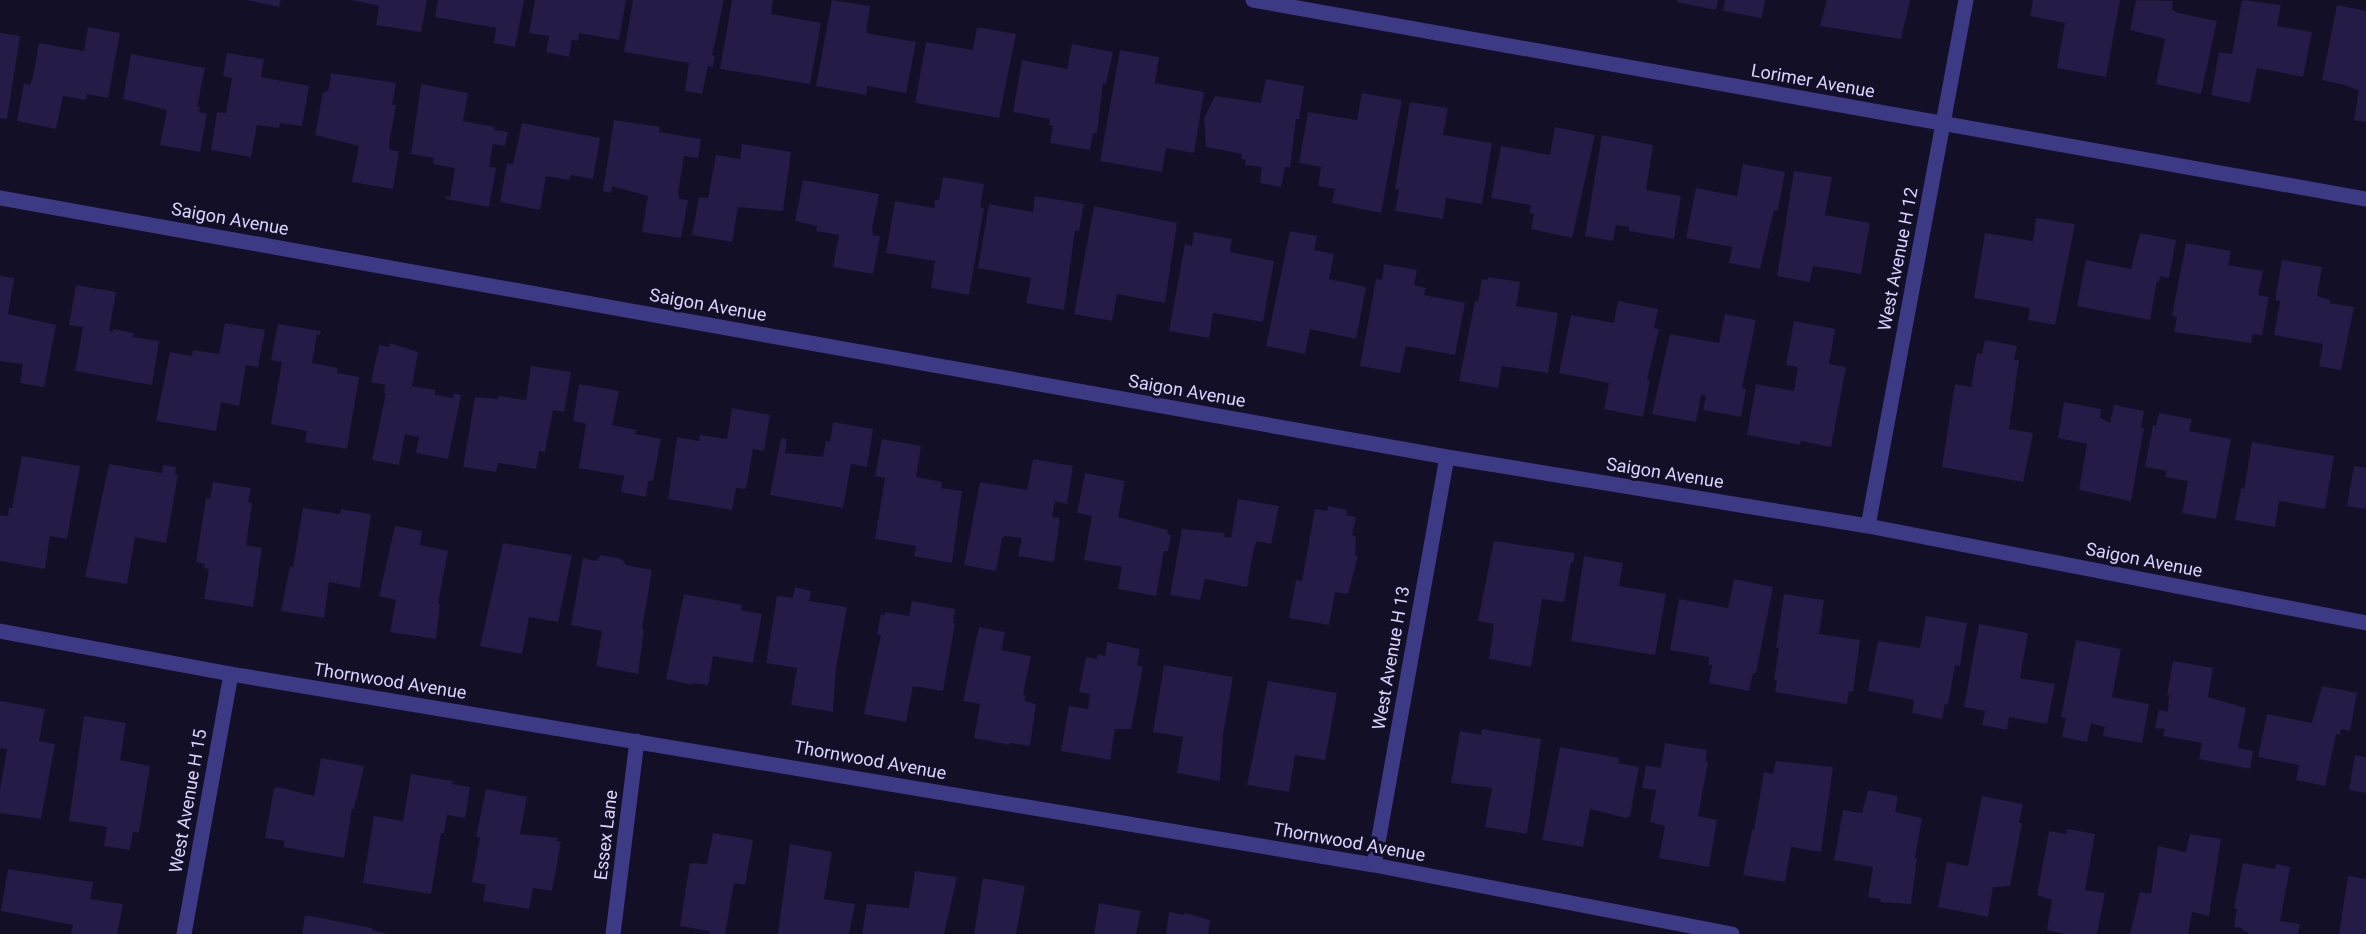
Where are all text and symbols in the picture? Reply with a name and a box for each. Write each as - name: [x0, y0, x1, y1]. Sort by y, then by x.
- street label: Lorimer Avenue: [1750, 59, 1877, 102]
- street label: West Avenue H 12: [1873, 185, 1922, 332]
- street label: Saigon Avenue: [170, 198, 290, 239]
- street label: Saigon Avenue: [648, 284, 768, 325]
- street label: Saigon Avenue: [1127, 370, 1247, 411]
- street label: Saigon Avenue: [1605, 453, 1725, 492]
- street label: Saigon Avenue: [2084, 538, 2204, 581]
- street label: West Avenue H 13: [1368, 584, 1414, 732]
- street label: Thornwood Avenue: [312, 658, 468, 703]
- street label: West Avenue H 15: [165, 727, 211, 875]
- street label: Thornwood Avenue: [792, 736, 948, 783]
- street label: Essex Lane: [590, 789, 621, 881]
- street label: Thornwood Avenue: [1271, 818, 1427, 865]

